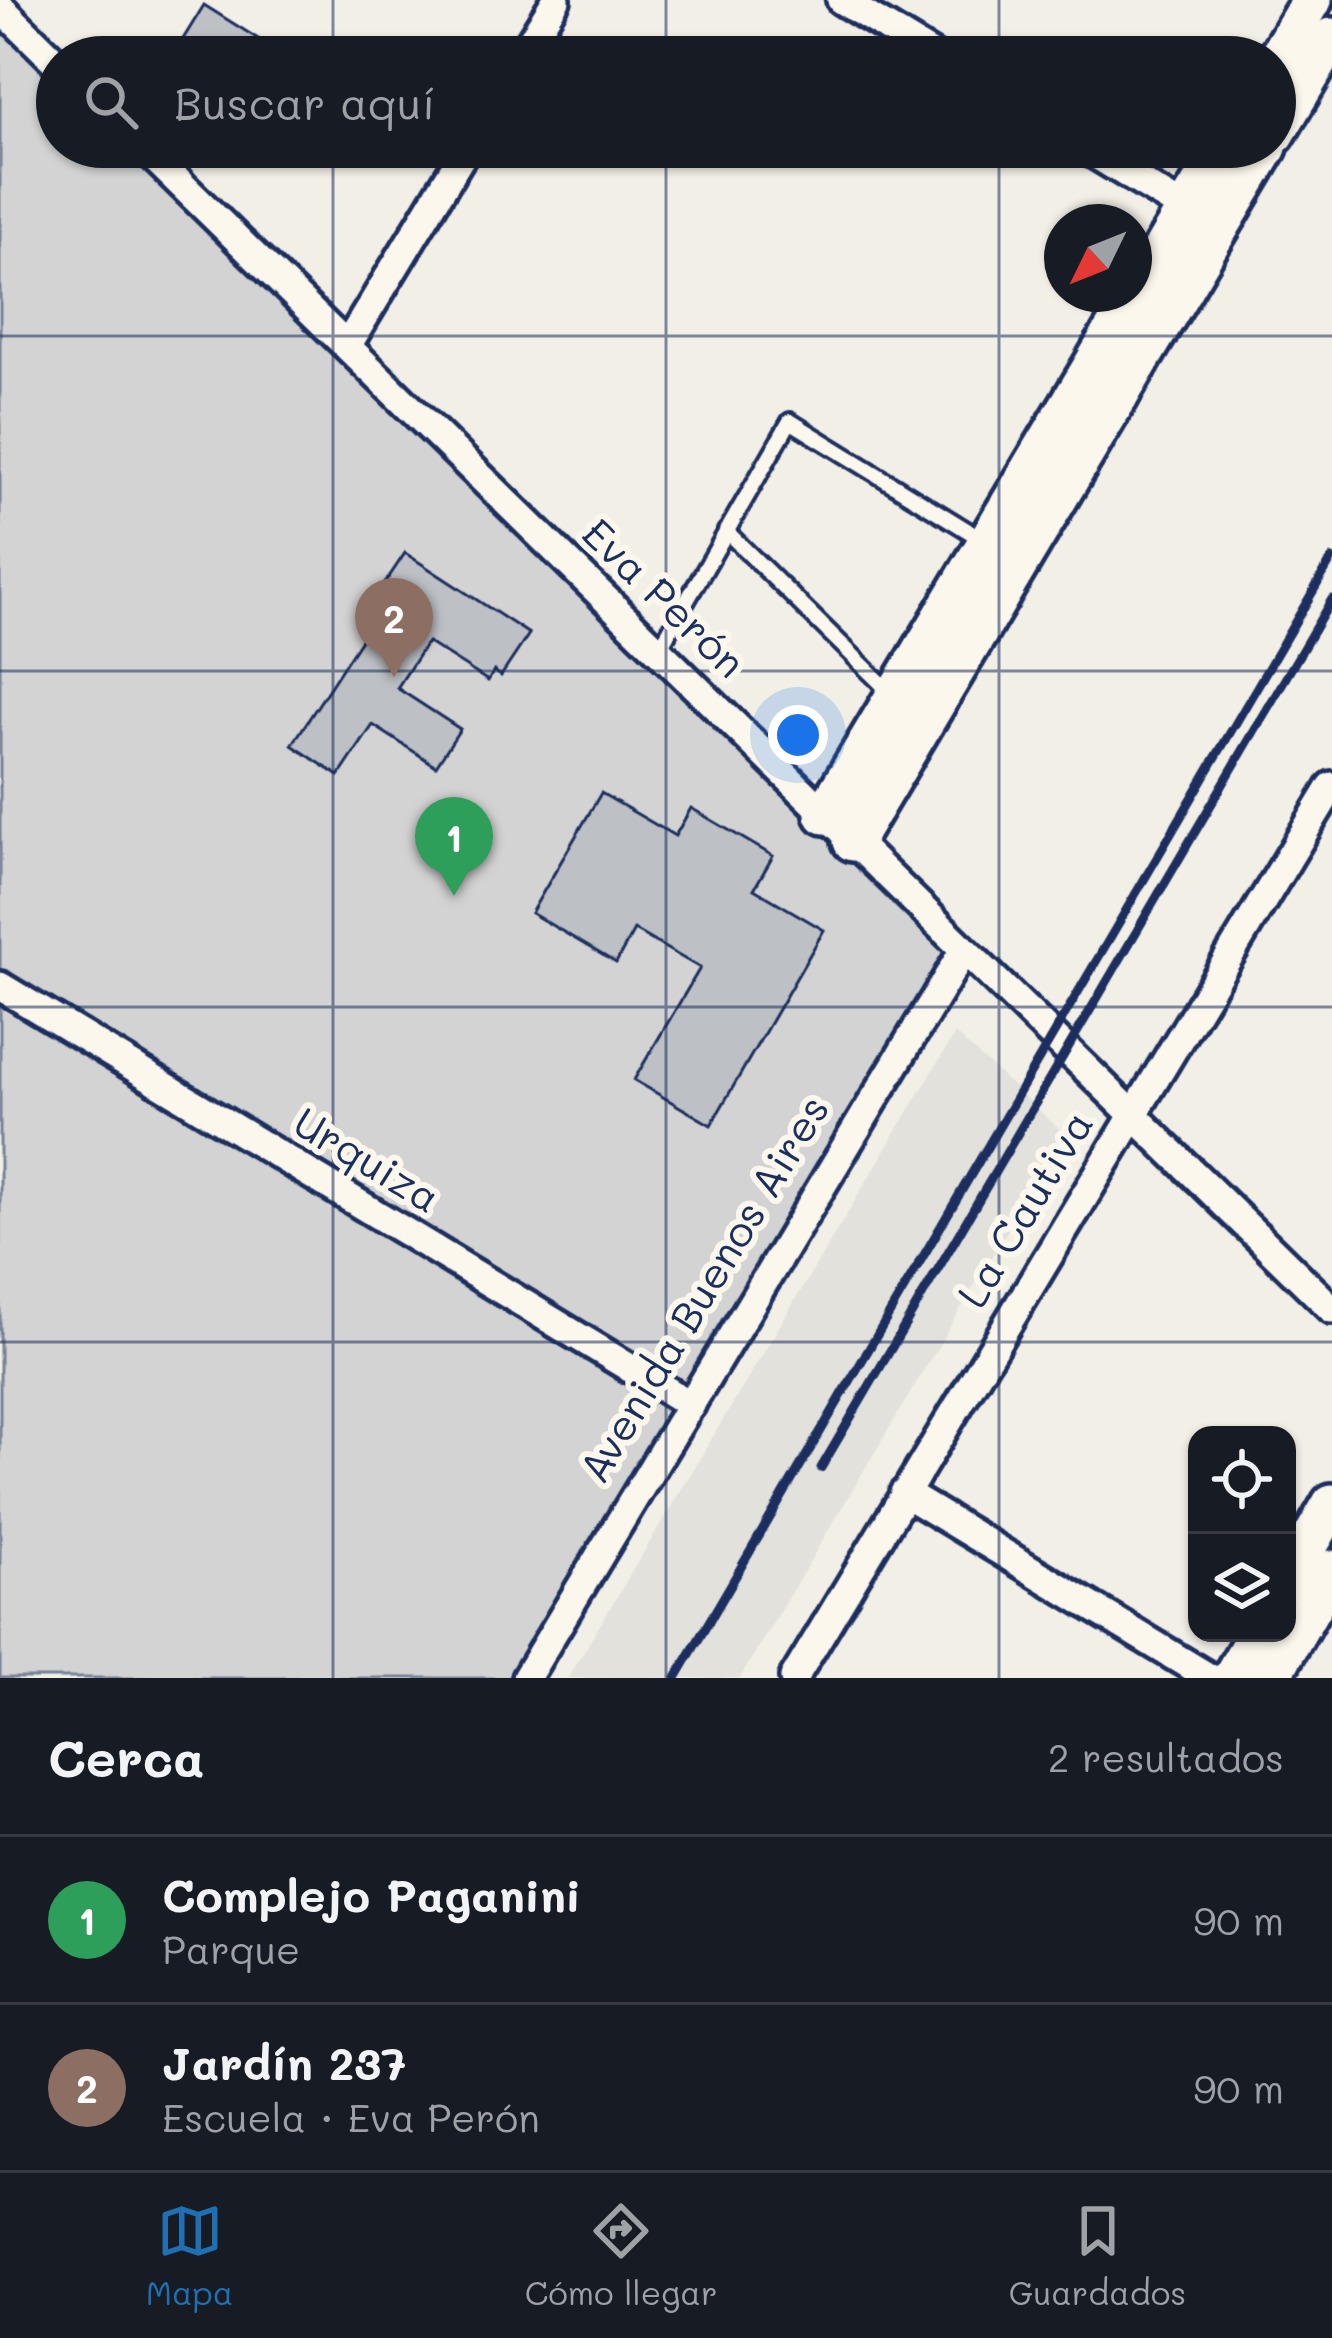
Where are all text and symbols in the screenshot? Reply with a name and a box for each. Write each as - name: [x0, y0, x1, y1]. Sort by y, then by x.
- search box: [36, 36, 1296, 168]
- icon: search: [78, 69, 144, 135]
- text: Buscar aquí: [174, 73, 436, 131]
- north arrow: [1044, 204, 1152, 312]
- street label: Eva Perón: [572, 505, 759, 689]
- pin: 2: [355, 578, 433, 677]
- your location: [768, 705, 828, 765]
- pin: 1: [415, 797, 493, 896]
- street label: Avenida Buenos Aires: [565, 1085, 840, 1492]
- street label: Urquiza: [284, 1094, 451, 1224]
- street label: La Cautiva: [943, 1100, 1104, 1317]
- map controls: [1188, 1426, 1296, 1642]
- button: locate: [1188, 1426, 1296, 1534]
- button: layers: [1188, 1534, 1296, 1642]
- text: Cerca: [48, 1723, 205, 1790]
- text: 2 resultados: [1048, 1731, 1284, 1782]
- text: Complejo Paganini: [162, 1865, 581, 1923]
- text: 1: [78, 1894, 96, 1945]
- text: 90 m: [1193, 1894, 1284, 1945]
- text: Parque: [162, 1923, 300, 1974]
- text: Jardín 237: [162, 2033, 406, 2091]
- text: 2: [76, 2062, 98, 2113]
- text: 90 m: [1193, 2062, 1284, 2113]
- text: Escuela · Eva Perón: [162, 2091, 540, 2142]
- tab: Mapa: [146, 2198, 233, 2313]
- tab: Cómo llegar: [525, 2198, 717, 2313]
- tab: Guardados: [1009, 2198, 1186, 2313]

